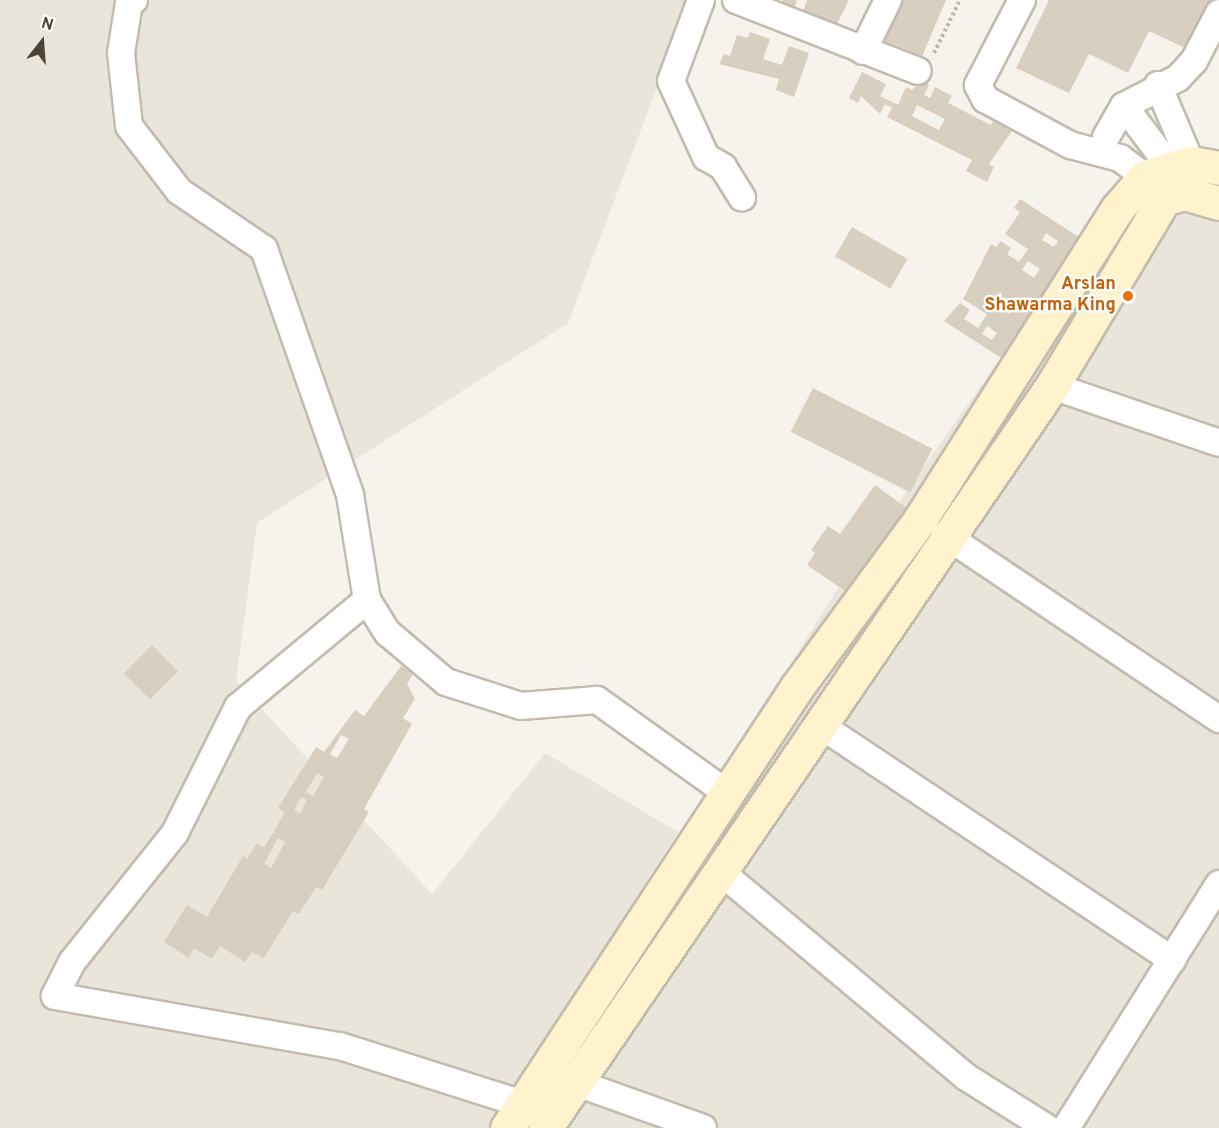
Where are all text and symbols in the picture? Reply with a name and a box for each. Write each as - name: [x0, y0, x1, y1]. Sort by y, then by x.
- north arrow: [12, 12, 72, 72]
- text: N: [39, 14, 56, 36]
- place label: Arslan Shawarma King: [984, 275, 1116, 318]
- marker: Arslan Shawarma King: [1121, 289, 1135, 303]

